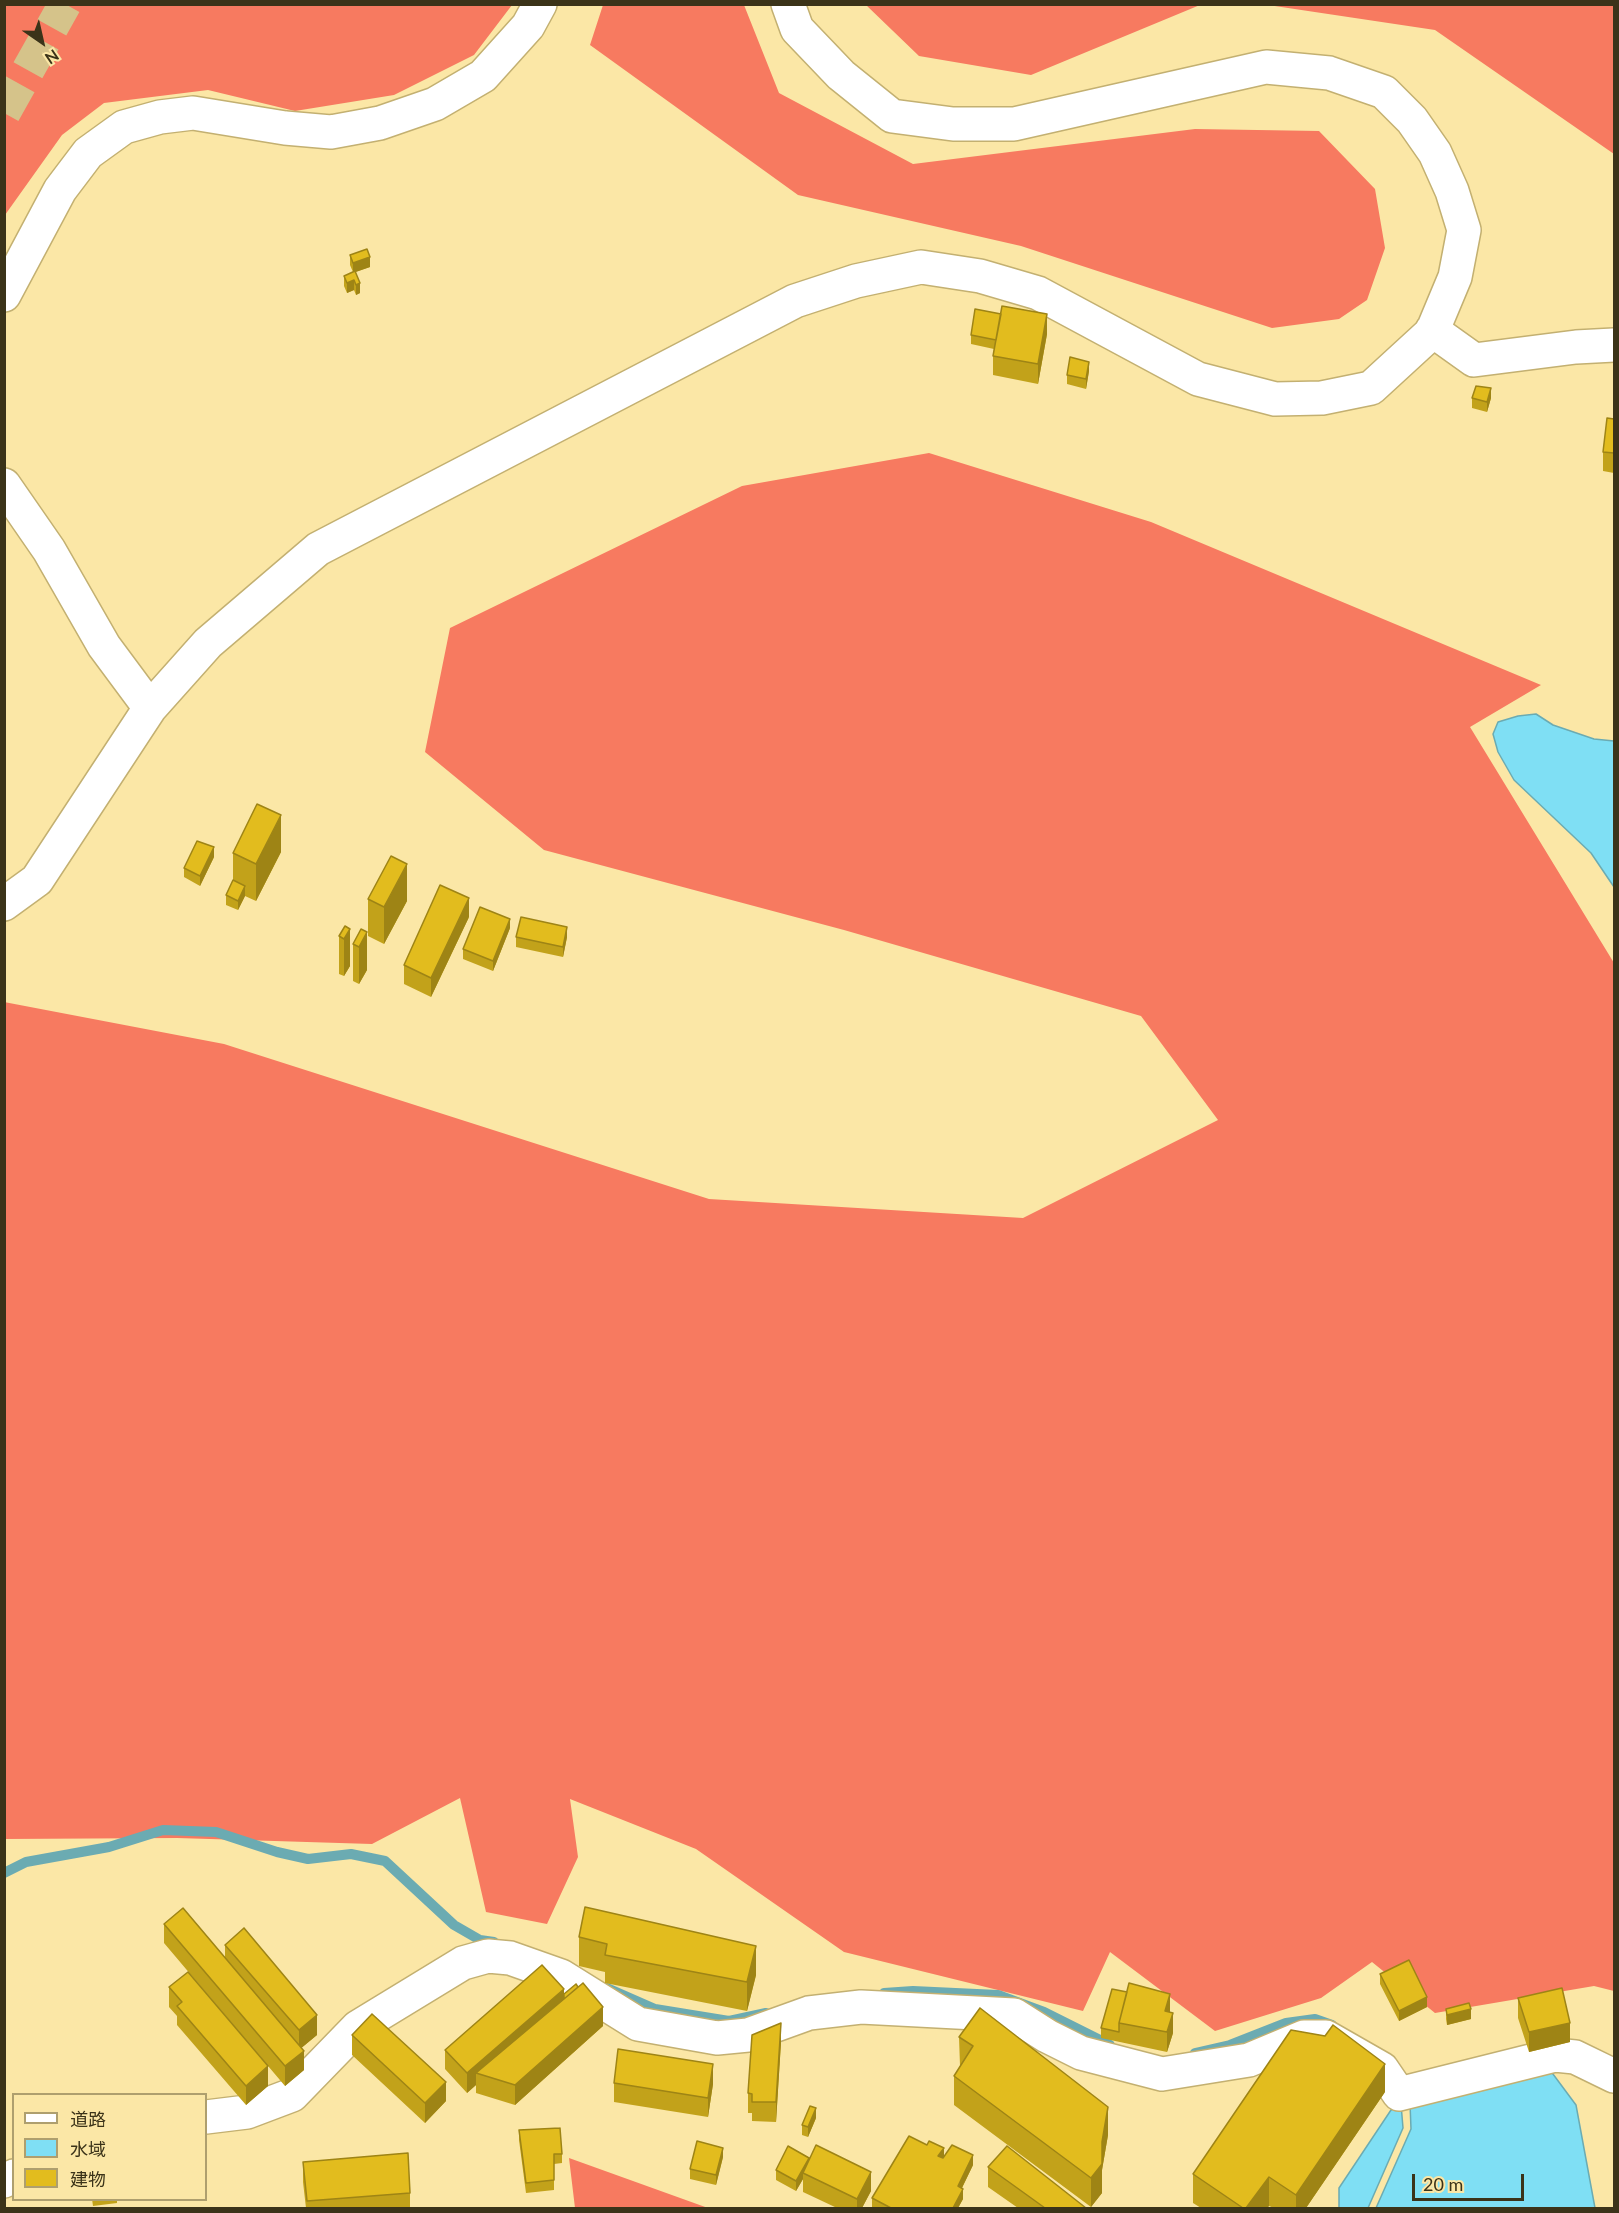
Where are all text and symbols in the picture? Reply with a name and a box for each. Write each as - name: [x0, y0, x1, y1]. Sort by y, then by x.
- north arrow: [12, 12, 72, 72]
- text: N: [42, 46, 63, 69]
- legend: [12, 2093, 207, 2201]
- text: 道路: [70, 2108, 106, 2130]
- text: 水域: [70, 2138, 106, 2160]
- scale bar: [1415, 2162, 1528, 2200]
- text: 建物: [70, 2168, 106, 2190]
- text: 20 m: [1423, 2173, 1463, 2195]

